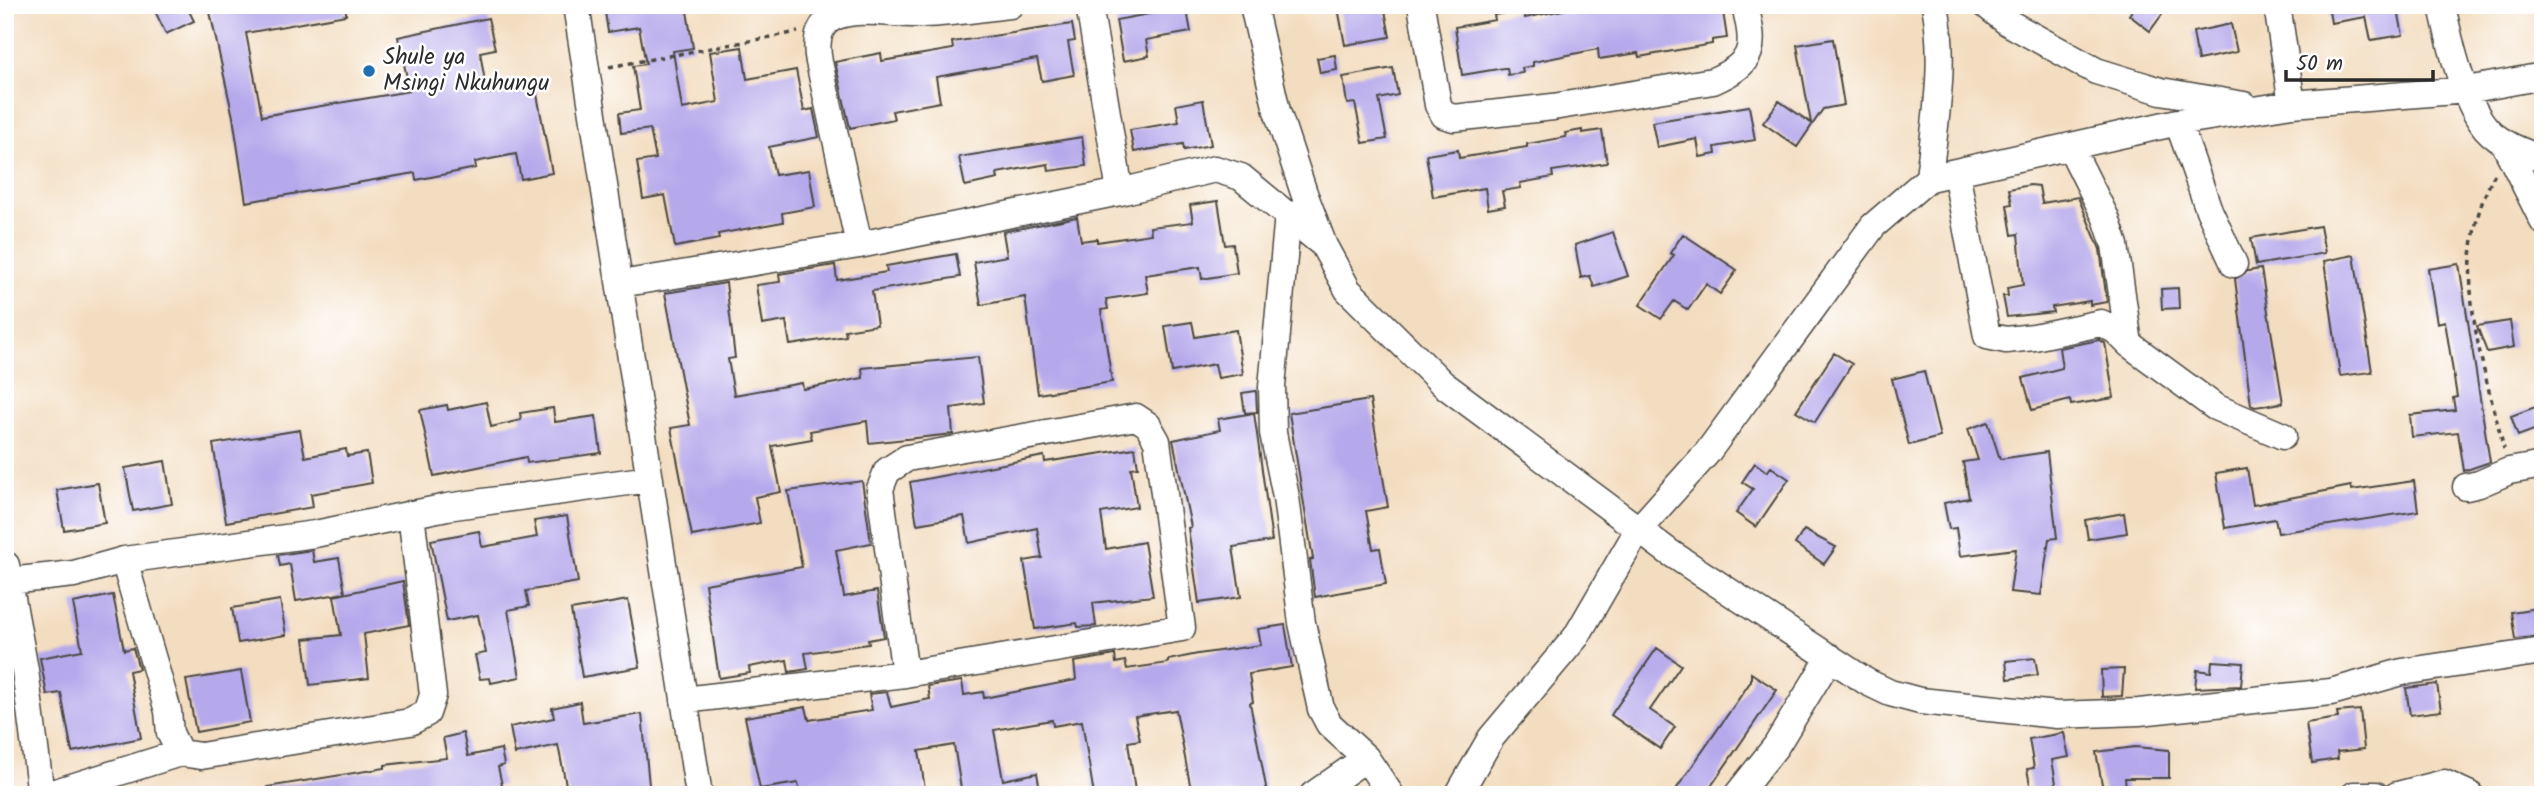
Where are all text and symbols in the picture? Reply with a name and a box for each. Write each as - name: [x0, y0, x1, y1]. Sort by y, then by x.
- scale bar: [2286, 38, 2432, 82]
- place label: Shule ya Msingi Nkuhungu: [383, 40, 549, 102]
- text: 50 m: [2296, 48, 2343, 81]
- marker: Shule ya Msingi Nkuhungu: [361, 63, 377, 79]

